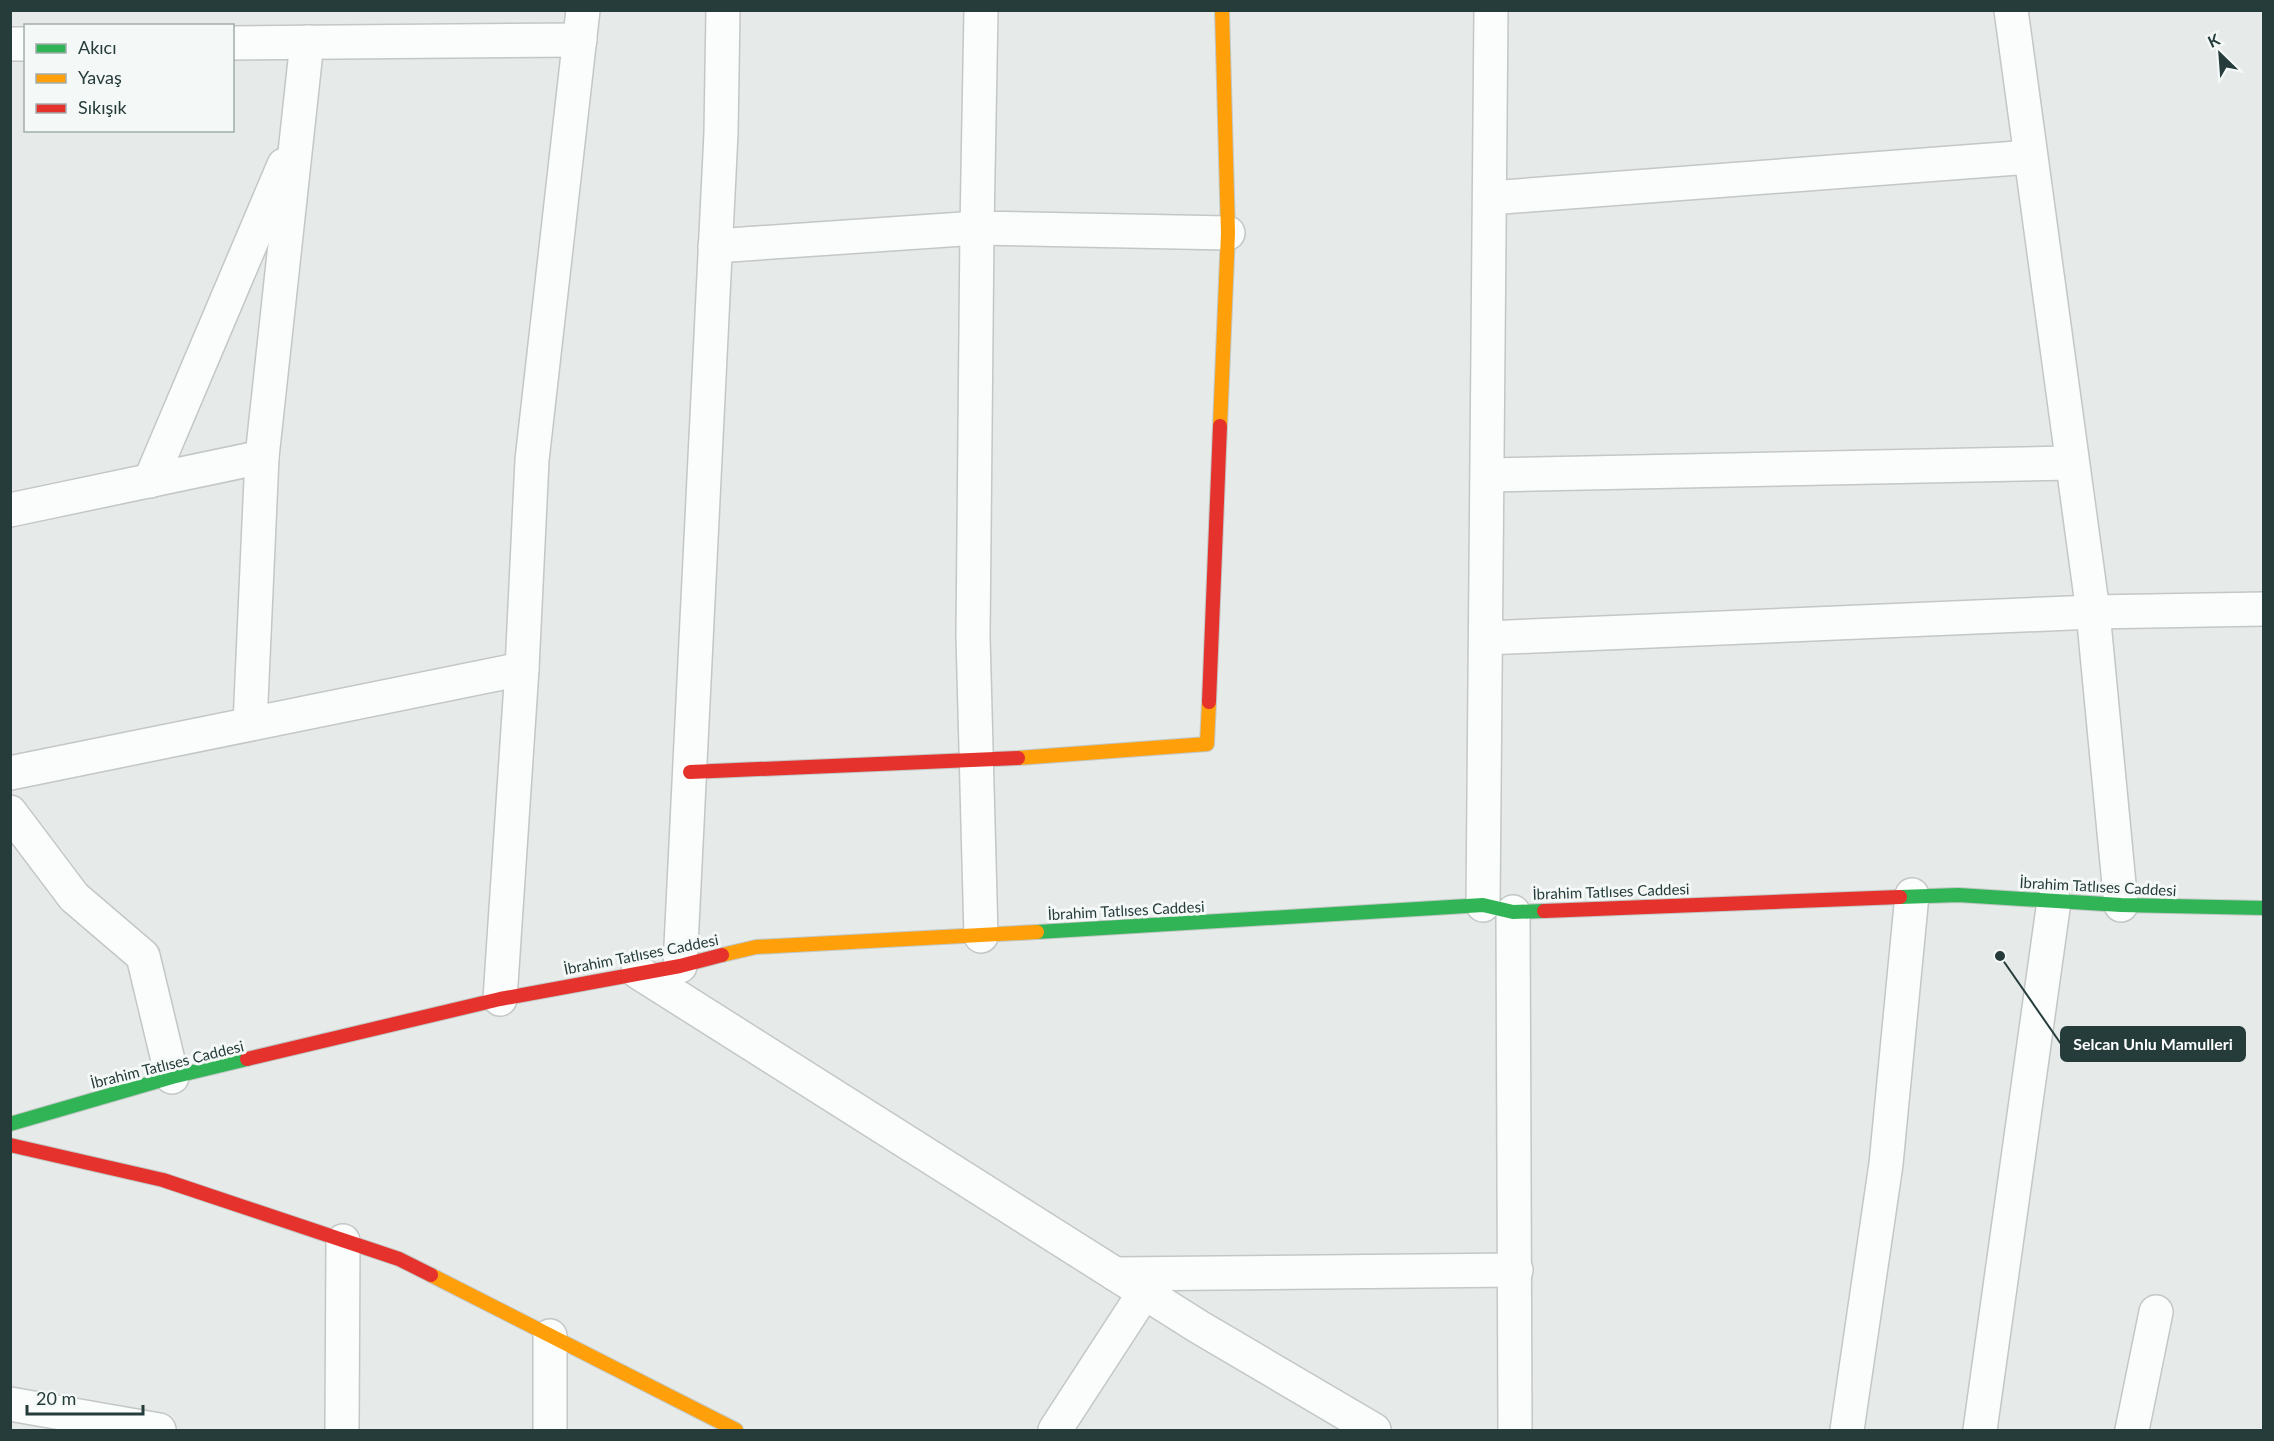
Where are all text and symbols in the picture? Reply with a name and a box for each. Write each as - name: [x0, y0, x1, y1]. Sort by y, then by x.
- legend: [24, 24, 234, 132]
- north arrow: [2190, 24, 2250, 84]
- text: K: [2204, 29, 2223, 51]
- text: Akıcı: [78, 36, 117, 58]
- text: Yavaş: [78, 66, 122, 88]
- text: Sıkışık: [78, 96, 128, 118]
- street label: İbrahim Tatlıses Caddesi: [2019, 873, 2177, 899]
- street label: İbrahim Tatlıses Caddesi: [1532, 879, 1690, 903]
- street label: İbrahim Tatlıses Caddesi: [1047, 897, 1205, 923]
- street label: İbrahim Tatlıses Caddesi: [562, 930, 720, 978]
- callout: Selcan Unlu Mamulleri: [2061, 1027, 2245, 1061]
- text: Selcan Unlu Mamulleri: [2073, 1034, 2233, 1053]
- street label: İbrahim Tatlıses Caddesi: [89, 1036, 245, 1092]
- scale bar: [27, 1378, 142, 1416]
- text: 20 m: [36, 1387, 76, 1409]

